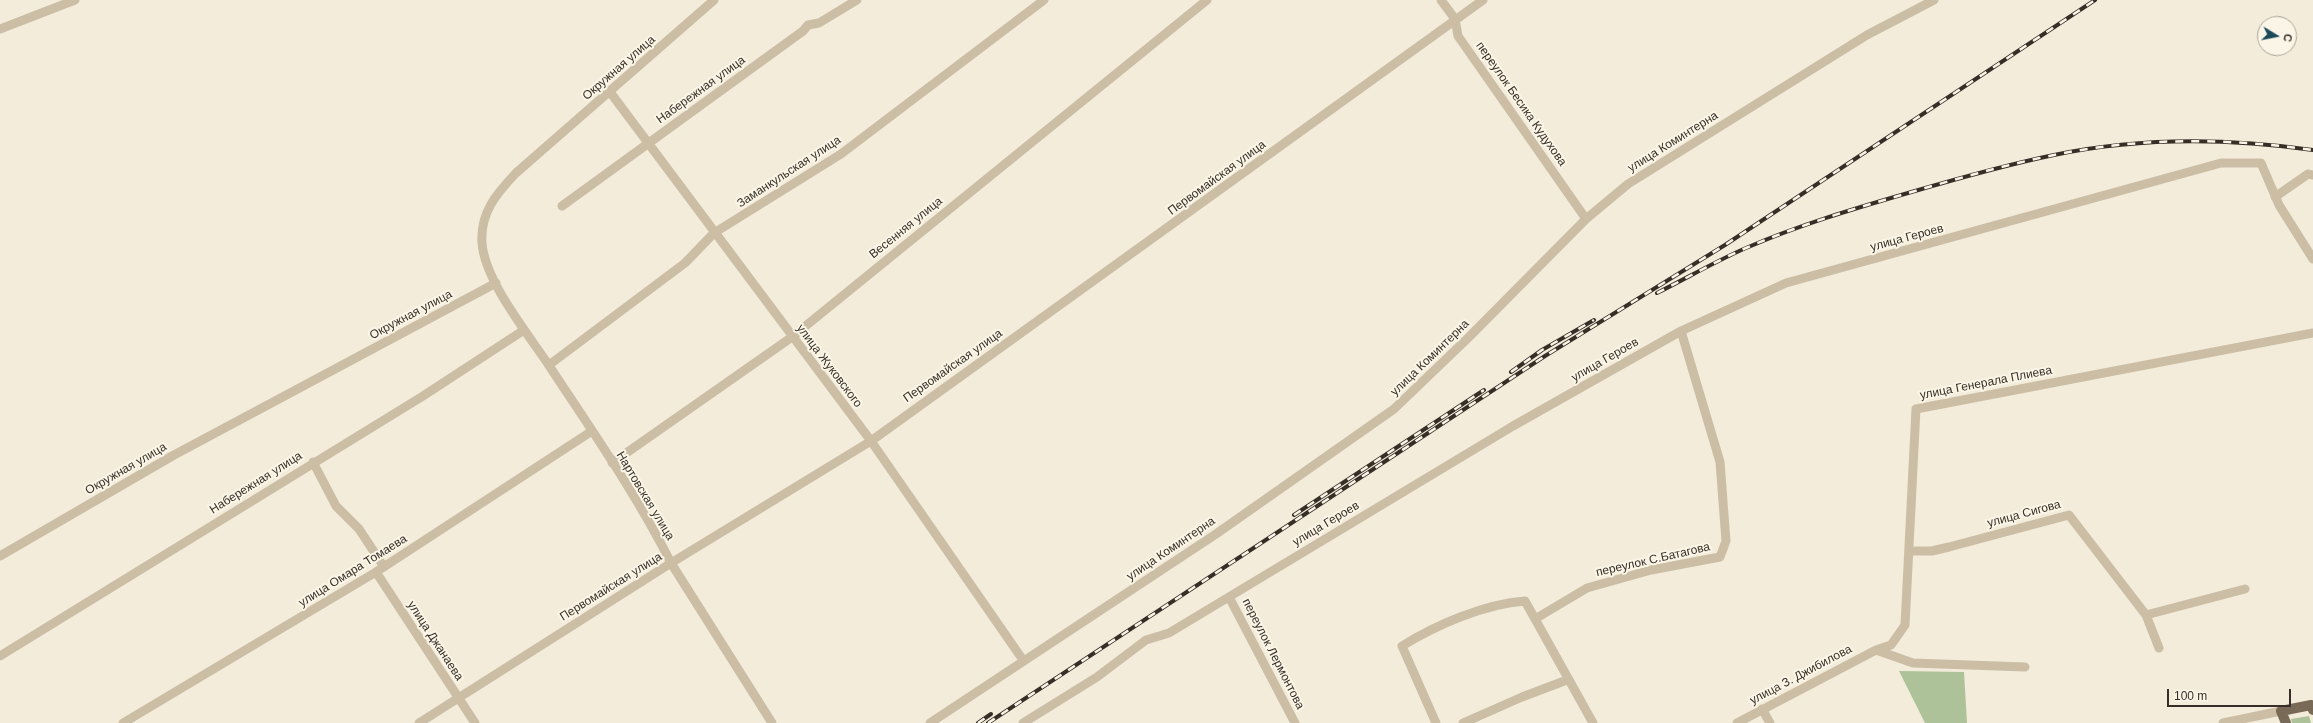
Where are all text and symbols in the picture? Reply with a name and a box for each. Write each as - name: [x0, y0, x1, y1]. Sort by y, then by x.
- north arrow: [2257, 16, 2297, 56]
- street label: Окружная улица: [580, 33, 658, 103]
- text: С: [2281, 33, 2294, 43]
- street label: переулок Бесика Кудухова: [1473, 39, 1569, 169]
- street label: Набережная улица: [654, 53, 748, 127]
- street label: улица Коминтерна: [1625, 108, 1721, 176]
- street label: Заманкульская улица: [734, 133, 844, 211]
- street label: Первомайская улица: [1165, 138, 1269, 218]
- street label: Весенняя улица: [867, 194, 945, 262]
- street label: улица Героев: [1869, 221, 1945, 255]
- street label: Окружная улица: [367, 287, 455, 343]
- street label: улица Коминтерна: [1388, 317, 1472, 399]
- street label: улица Жуковского: [793, 322, 865, 410]
- street label: Первомайская улица: [901, 326, 1005, 406]
- street label: улица Героев: [1569, 335, 1641, 385]
- street label: улица Генерала Плиева: [1919, 363, 2053, 403]
- street label: Окружная улица: [83, 440, 169, 498]
- street label: Набережная улица: [207, 449, 305, 517]
- street label: Нартовская улица: [613, 449, 677, 543]
- street label: улица Сигова: [1986, 497, 2062, 531]
- street label: улица Героев: [1290, 498, 1362, 550]
- street label: улица Коминтерна: [1124, 514, 1218, 584]
- street label: улица Омара Томаева: [296, 532, 410, 610]
- street label: переулок С.Батагова: [1595, 540, 1711, 580]
- street label: Первомайская улица: [557, 550, 665, 624]
- street label: переулок Лермонтова: [1239, 596, 1307, 712]
- street label: улица Джанаева: [404, 598, 466, 684]
- street label: улица З. Джибилова: [1748, 642, 1854, 708]
- scale bar: [2169, 681, 2293, 707]
- text: 100 m: [2174, 689, 2207, 703]

